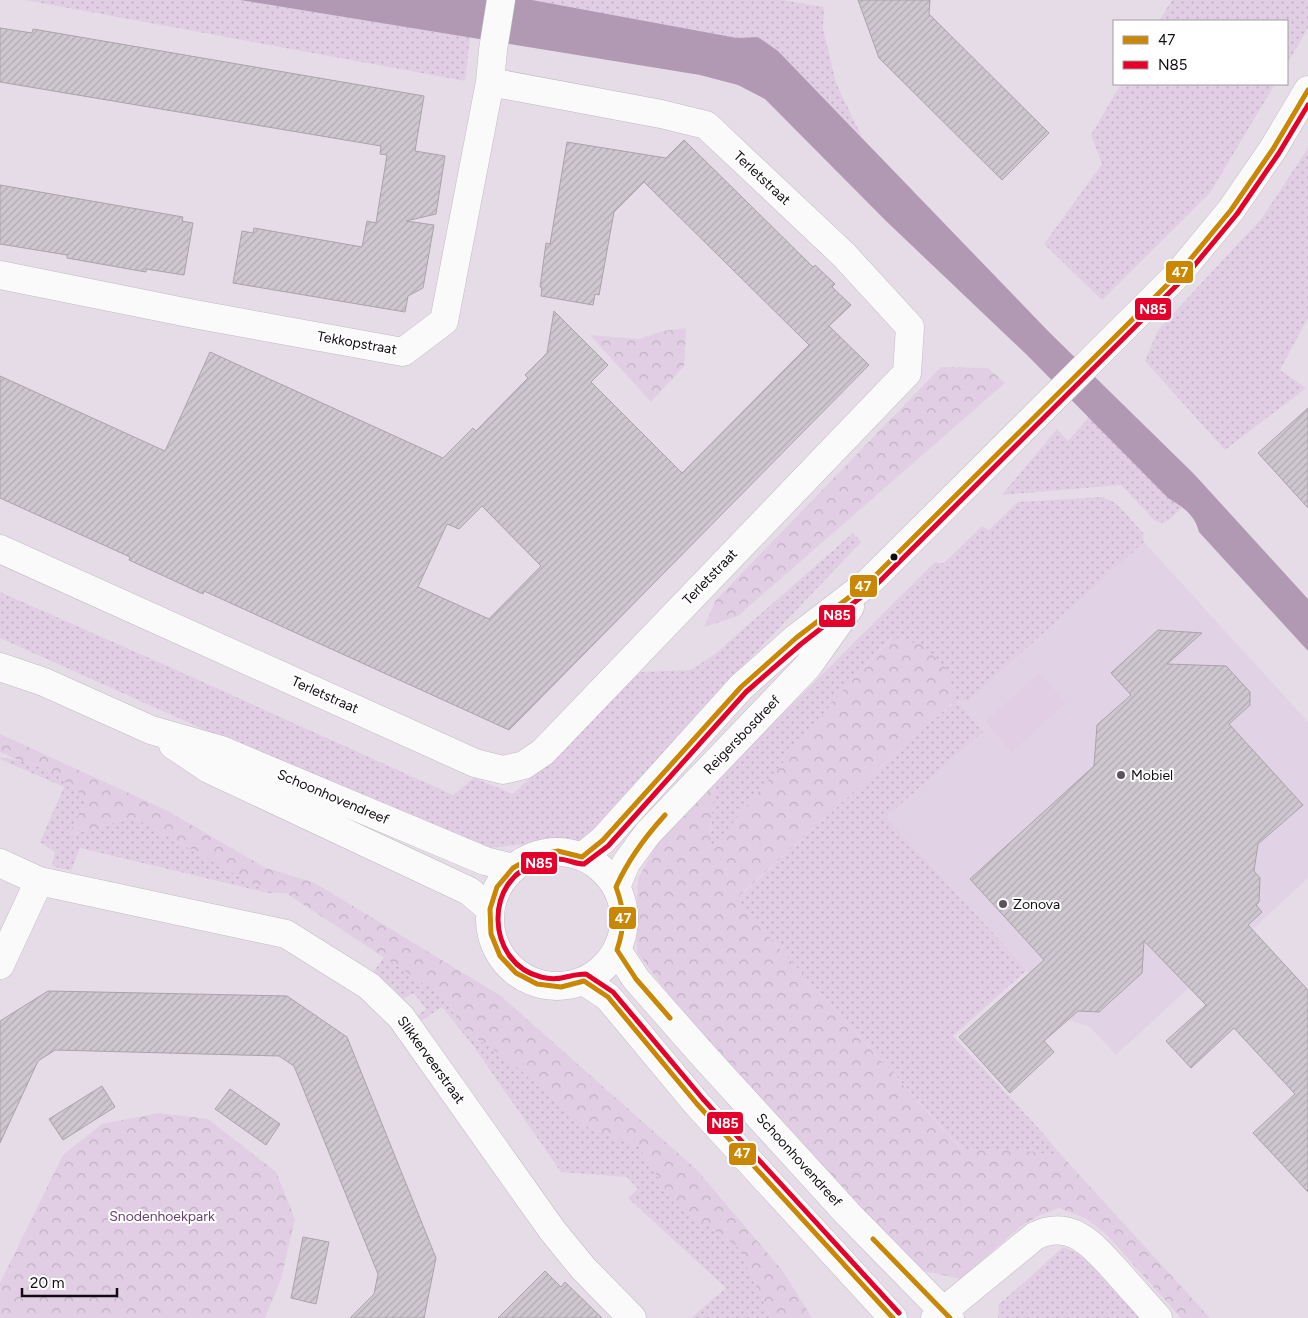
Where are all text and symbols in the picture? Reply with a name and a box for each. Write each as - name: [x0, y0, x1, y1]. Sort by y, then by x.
- legend: [1113, 20, 1288, 85]
- text: 47: [1158, 31, 1175, 49]
- text: N85: [1158, 56, 1187, 74]
- street label: Terletstraat: [730, 147, 794, 209]
- line badge: 47: [1165, 260, 1194, 284]
- text: 47: [1172, 264, 1189, 281]
- line badge: N85: [1134, 297, 1172, 321]
- text: N85: [1139, 301, 1167, 318]
- street label: Tekkopstraat: [316, 328, 398, 358]
- street label: Terletstraat: [679, 545, 741, 609]
- unlabelled marker: [889, 552, 899, 562]
- line badge: 47: [849, 574, 878, 598]
- text: 47: [855, 578, 872, 595]
- line badge: N85: [818, 604, 856, 628]
- text: N85: [823, 607, 851, 624]
- street label: Terletstraat: [289, 673, 361, 717]
- street label: Reigersbosdreef: [700, 691, 784, 778]
- street label: Schoonhovendreef: [275, 766, 392, 829]
- place label: Mobiel: [1131, 767, 1173, 784]
- marker: Mobiel: [1115, 769, 1127, 781]
- line badge: N85: [520, 851, 558, 875]
- text: N85: [525, 855, 553, 872]
- place label: Zonova: [1013, 896, 1060, 913]
- marker: Zonova: [997, 898, 1009, 910]
- line badge: 47: [608, 906, 637, 930]
- text: 47: [615, 910, 632, 927]
- street label: Slikkerveerstraat: [394, 1013, 468, 1107]
- street label: Schoonhovendreef: [753, 1110, 846, 1211]
- line badge: N85: [706, 1111, 744, 1135]
- text: N85: [711, 1115, 739, 1132]
- line badge: 47: [728, 1142, 757, 1166]
- text: 47: [734, 1145, 751, 1162]
- park label: Snodenhoekpark: [109, 1208, 215, 1225]
- scale bar: [22, 1266, 118, 1298]
- text: 20 m: [30, 1274, 64, 1292]

